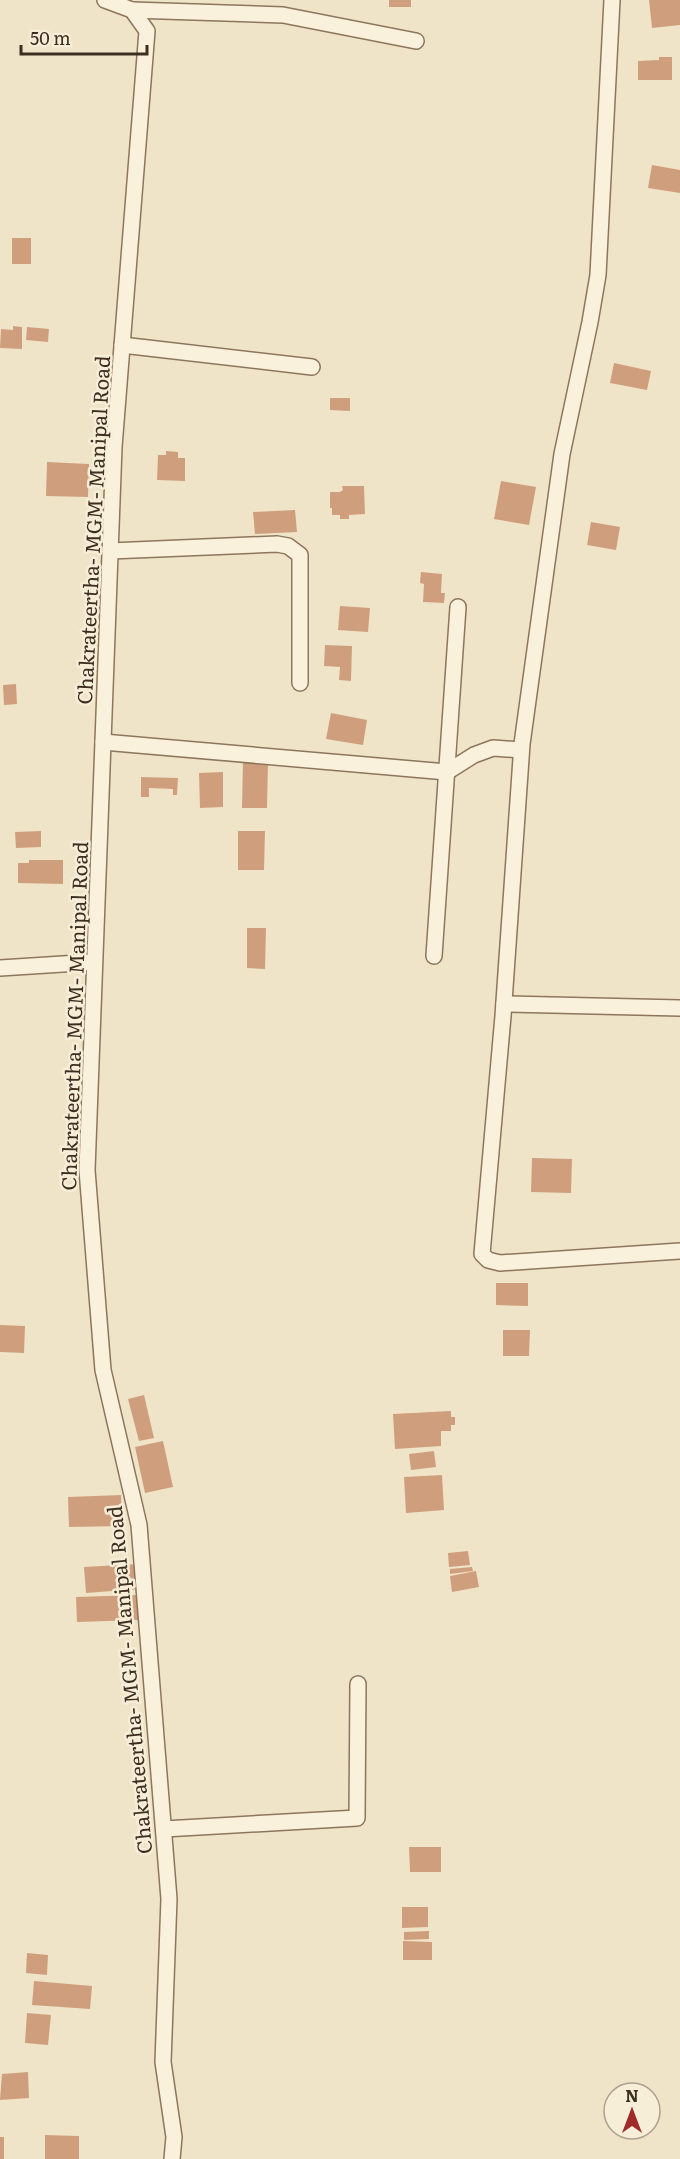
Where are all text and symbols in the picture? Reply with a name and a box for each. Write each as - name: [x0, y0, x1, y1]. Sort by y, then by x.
- scale bar: [21, 18, 147, 56]
- text: 50 m: [30, 24, 71, 51]
- street label: Chakrateertha- MGM- Manipal Road: [68, 355, 116, 705]
- street label: Chakrateertha- MGM- Manipal Road: [52, 841, 94, 1191]
- street label: Chakrateertha- MGM- Manipal Road: [98, 1505, 158, 1855]
- north arrow: [602, 2081, 662, 2141]
- text: N: [625, 2083, 639, 2107]

